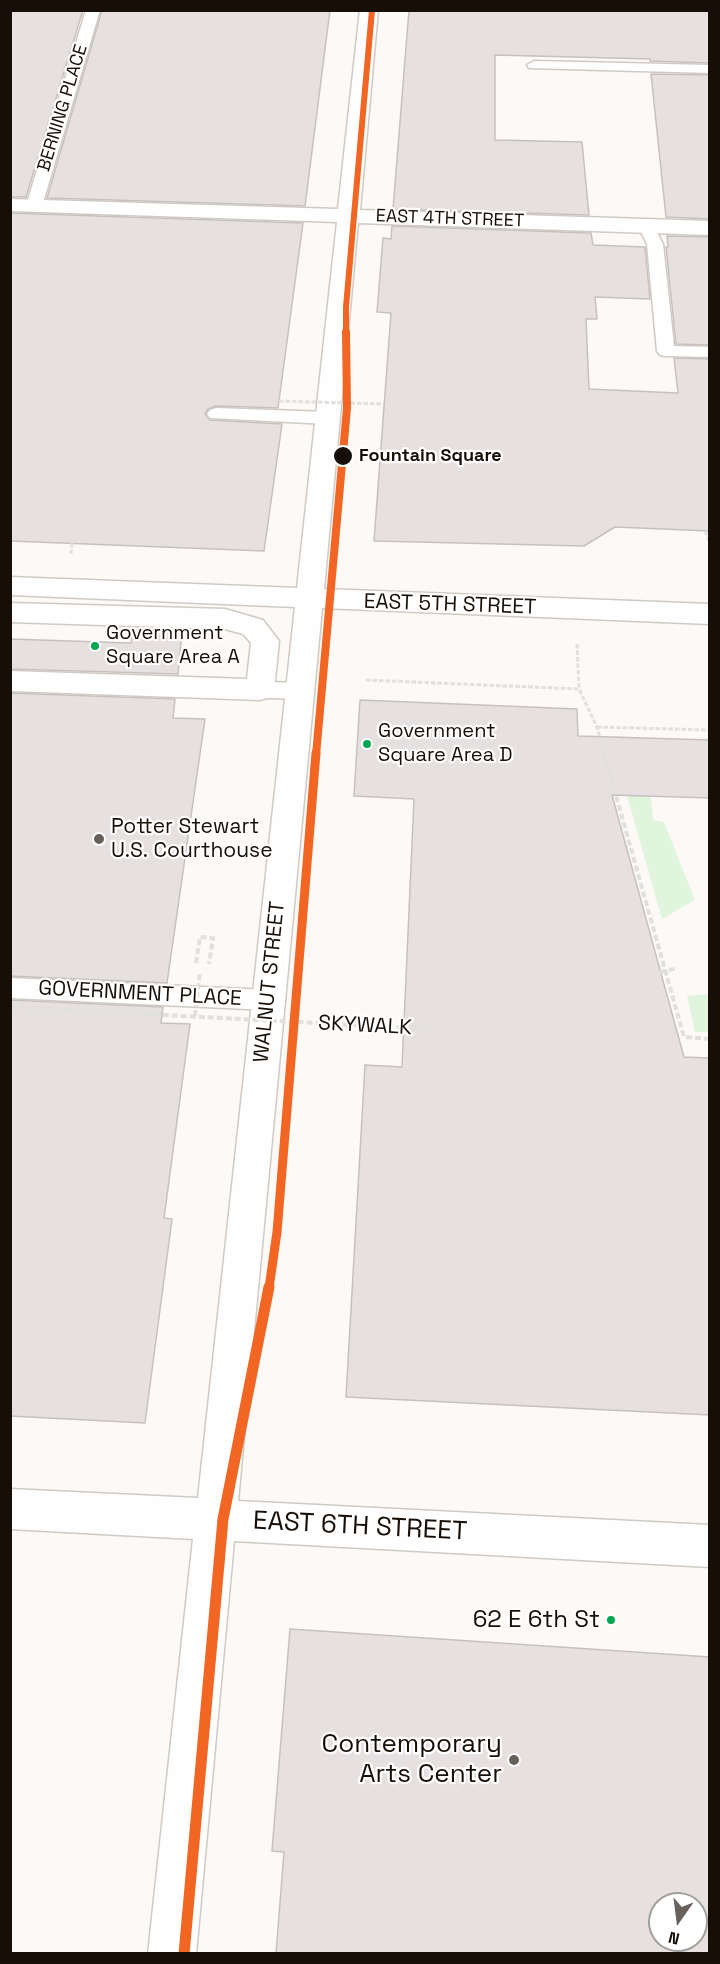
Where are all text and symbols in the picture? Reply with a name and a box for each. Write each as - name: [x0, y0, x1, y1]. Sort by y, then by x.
- street label: BERNING PLACE: [33, 42, 93, 174]
- street label: EAST 4TH STREET: [375, 206, 525, 232]
- marker: Fountain Square: [332, 445, 354, 467]
- place label: Fountain Square: [359, 445, 502, 467]
- street label: EAST 5TH STREET: [363, 589, 537, 621]
- place label: Government Square Area A: [106, 622, 240, 669]
- marker: Government Square Area A: [89, 640, 101, 652]
- place label: Government Square Area D: [378, 720, 513, 767]
- marker: Government Square Area D: [361, 738, 373, 750]
- place label: Potter Stewart U.S. Courthouse: [111, 814, 273, 864]
- marker: Potter Stewart U.S. Courthouse: [92, 832, 106, 846]
- street label: WALNUT STREET: [249, 900, 291, 1064]
- street label: GOVERNMENT PLACE: [38, 976, 242, 1012]
- street label: SKYWALK: [317, 1011, 413, 1041]
- street label: EAST 6TH STREET: [252, 1506, 468, 1548]
- place label: 62 E 6th St: [473, 1606, 600, 1634]
- marker: 62 E 6th St: [605, 1614, 617, 1626]
- place label: Contemporary Arts Center: [322, 1729, 502, 1790]
- marker: Contemporary Arts Center: [507, 1753, 521, 1767]
- north arrow: [648, 1892, 708, 1952]
- text: N: [666, 1927, 682, 1949]

